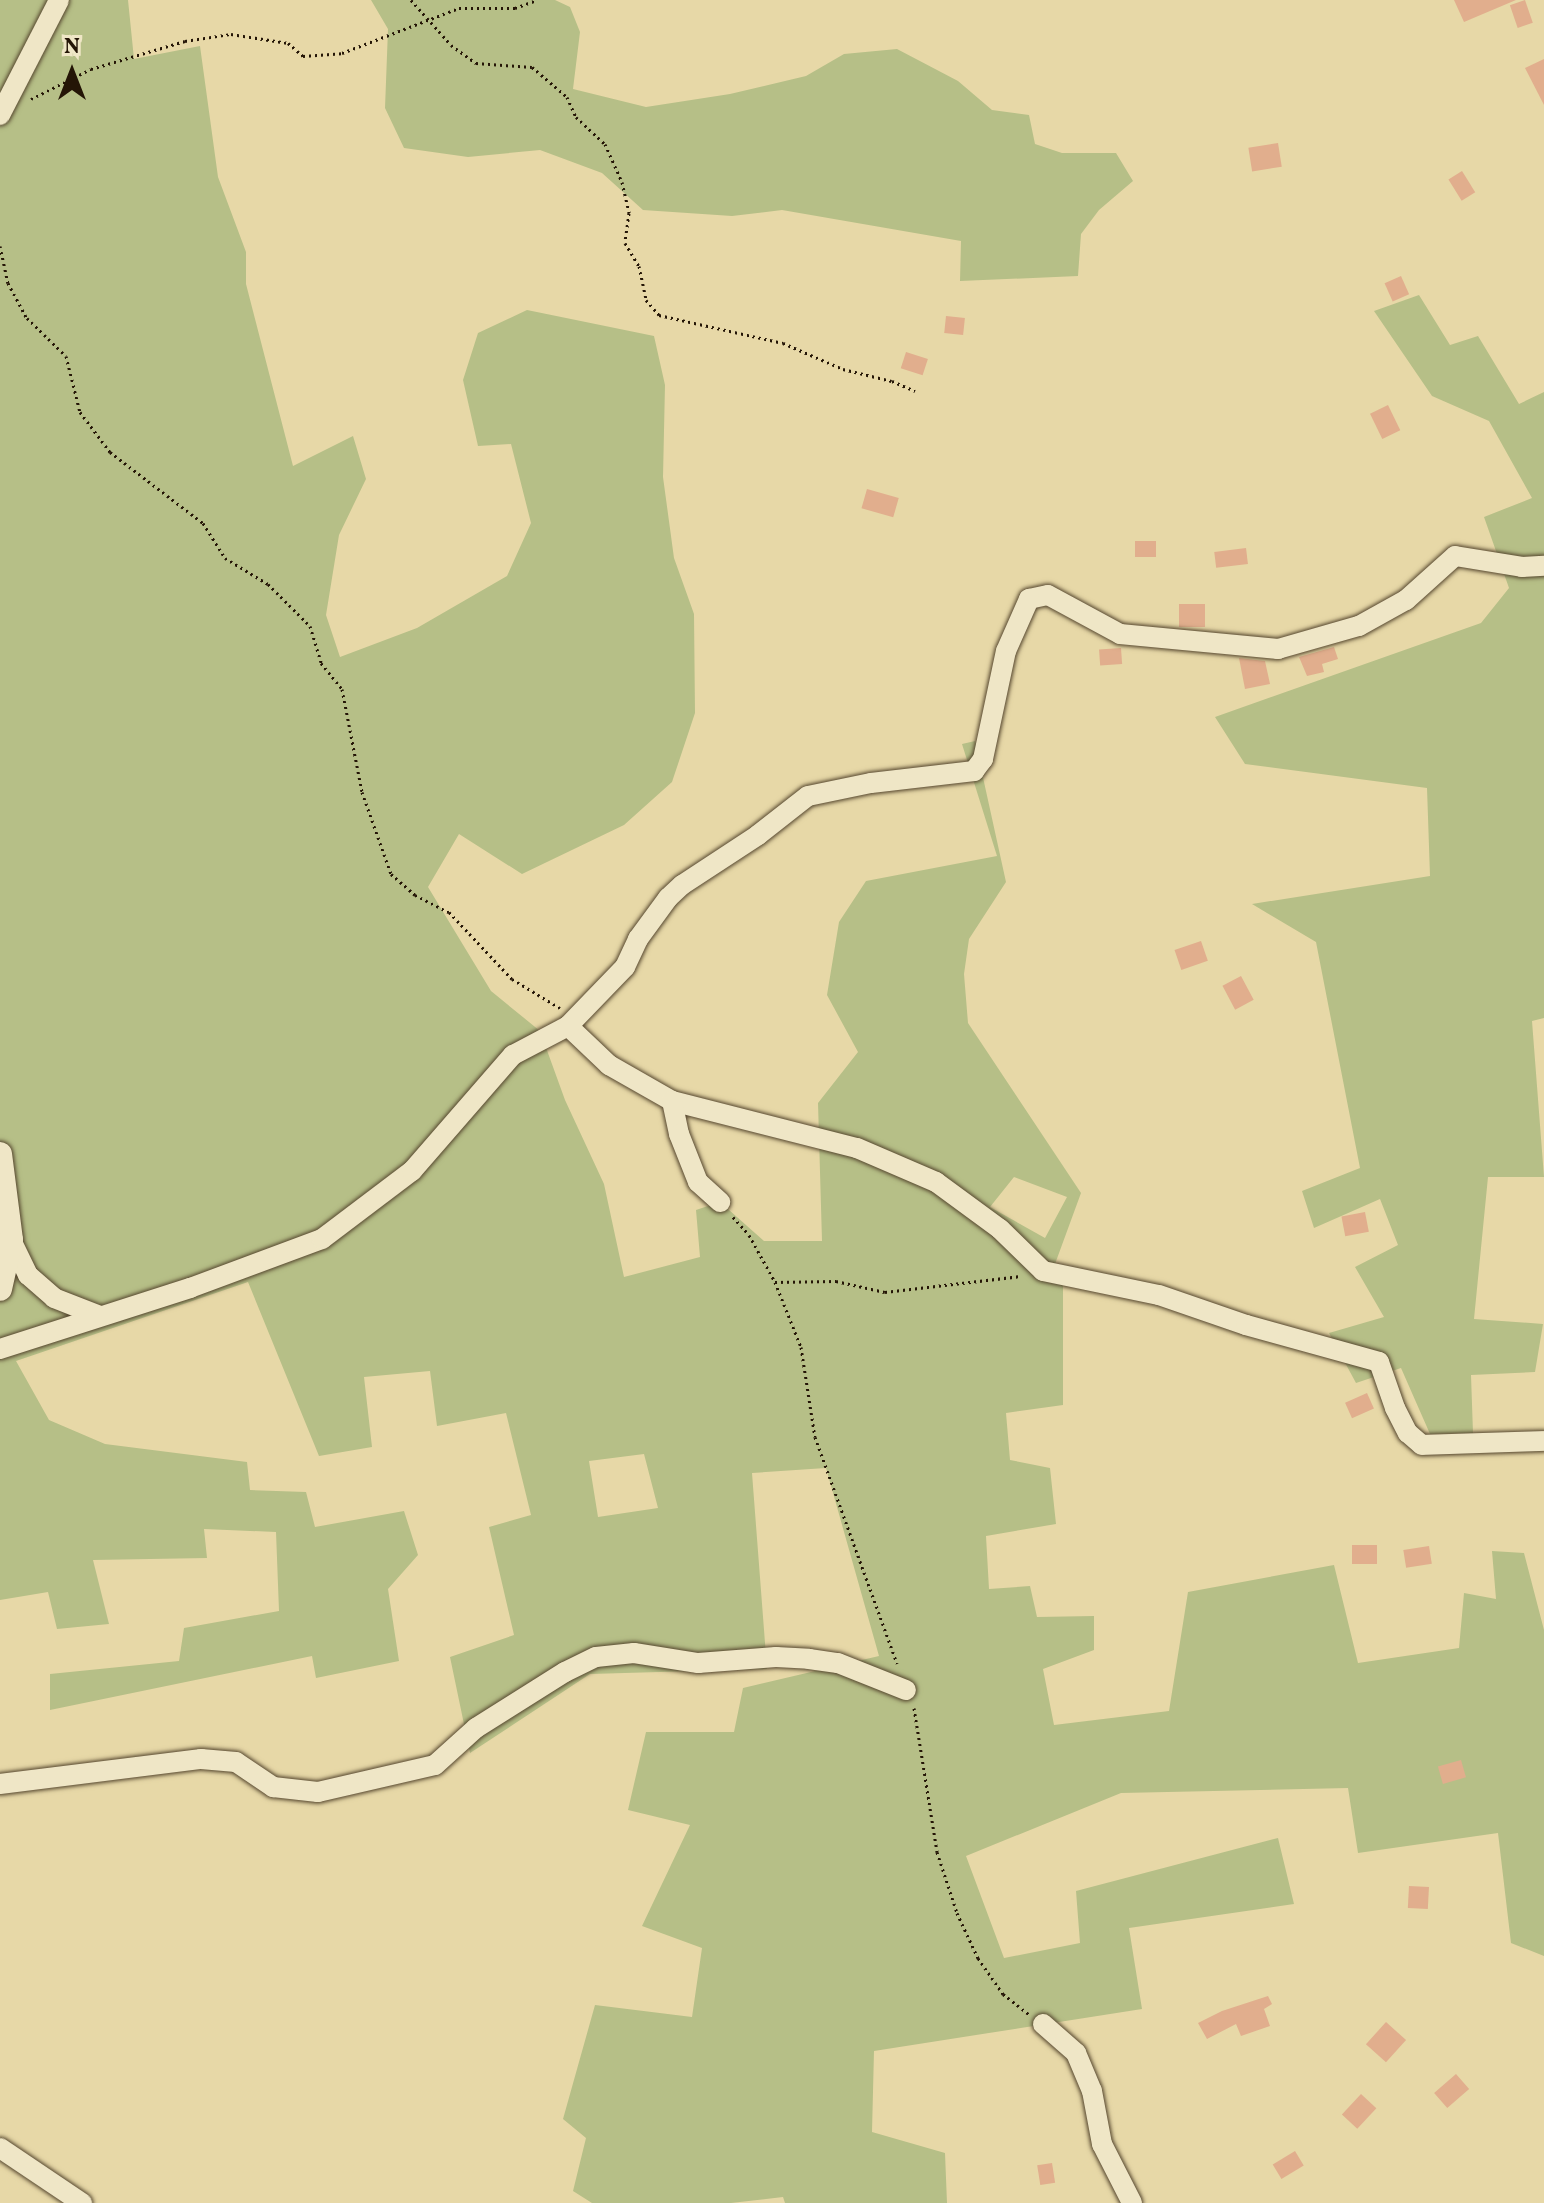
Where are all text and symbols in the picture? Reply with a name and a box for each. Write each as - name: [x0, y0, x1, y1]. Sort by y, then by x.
- north arrow: [32, 32, 112, 112]
- text: N: [64, 32, 80, 63]

